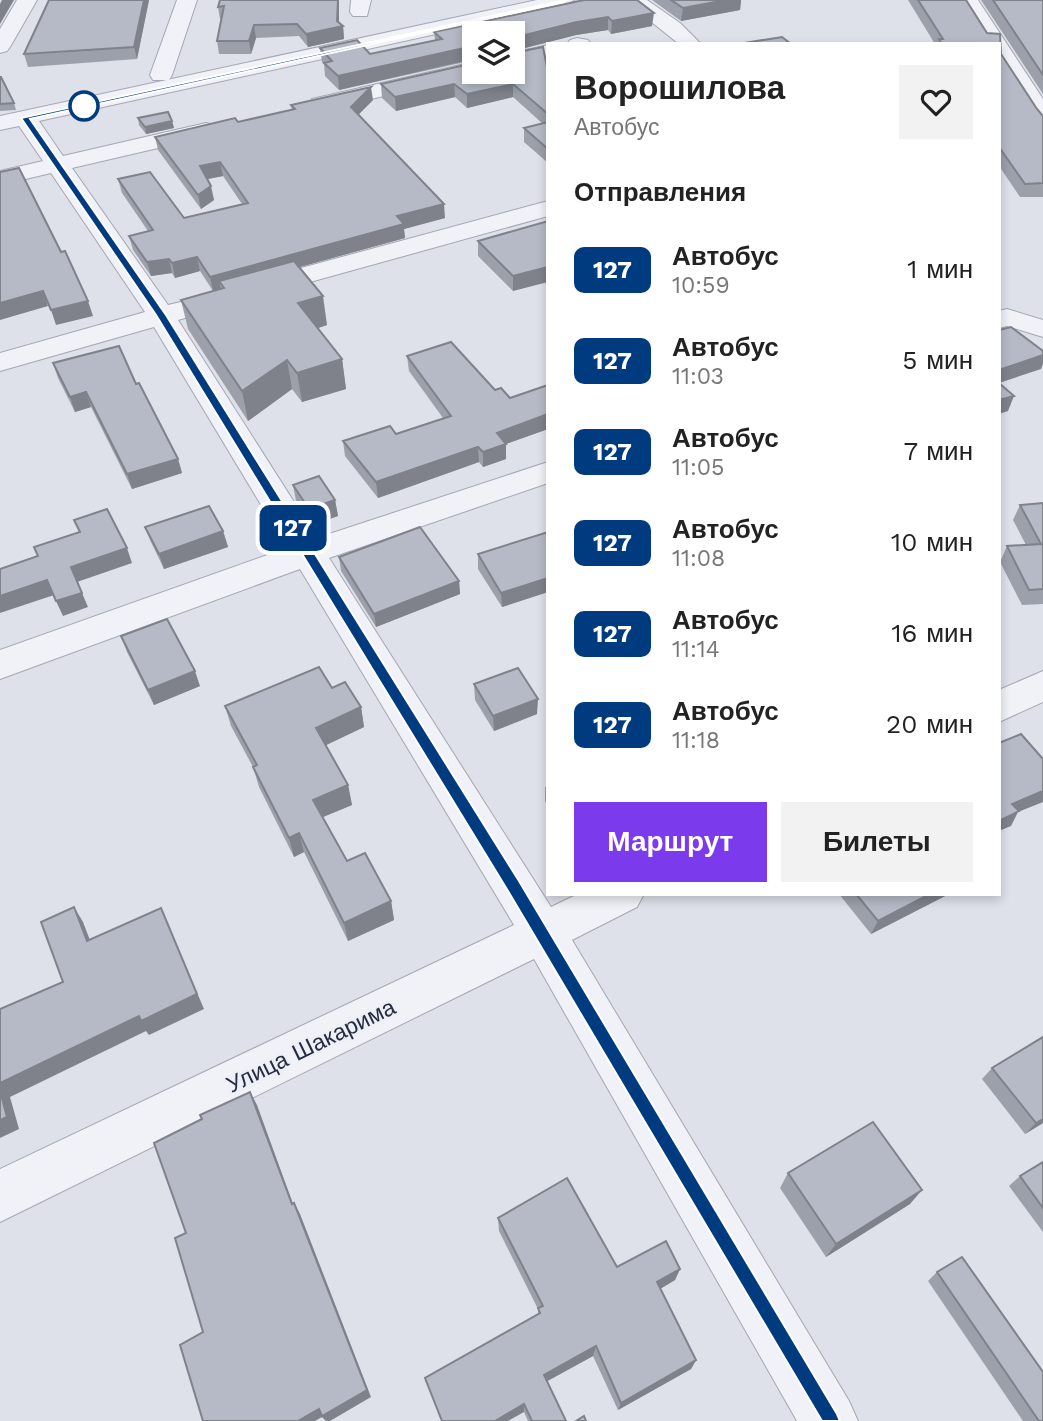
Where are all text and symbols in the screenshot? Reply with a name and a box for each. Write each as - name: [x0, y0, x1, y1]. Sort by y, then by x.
- map controls: [462, 21, 525, 84]
- button: layers: [462, 21, 525, 84]
- button: heart: [899, 65, 973, 139]
- text: Ворошилова: [574, 68, 785, 107]
- unlabelled marker: [69, 91, 99, 121]
- text: Автобус: [574, 114, 660, 141]
- text: Отправления: [574, 177, 746, 207]
- text: Автобус: [672, 241, 779, 271]
- text: 1 мин: [907, 254, 973, 284]
- text: 127: [593, 256, 632, 284]
- text: 10:59: [672, 272, 730, 299]
- text: Автобус: [672, 332, 779, 362]
- text: 5 мин: [902, 345, 973, 375]
- text: 127: [593, 347, 632, 375]
- text: 11:03: [672, 363, 724, 390]
- text: Автобус: [672, 423, 779, 453]
- text: 7 мин: [904, 436, 973, 466]
- text: 127: [593, 438, 632, 466]
- text: 11:05: [672, 454, 724, 481]
- line badge: 127: [253, 505, 333, 551]
- text: 127: [274, 514, 312, 542]
- text: Автобус: [672, 514, 779, 544]
- text: 10 мин: [891, 527, 973, 557]
- text: 127: [593, 529, 632, 557]
- text: 11:08: [672, 545, 725, 572]
- text: Автобус: [672, 605, 779, 635]
- text: 16 мин: [891, 618, 973, 648]
- text: 127: [593, 620, 632, 648]
- text: 11:14: [672, 636, 720, 663]
- text: Автобус: [672, 696, 779, 726]
- text: 20 мин: [886, 709, 973, 739]
- text: 127: [593, 711, 632, 739]
- text: 11:18: [672, 727, 720, 754]
- button: Маршрут: [574, 802, 767, 882]
- button: Билеты: [781, 802, 973, 882]
- street label: Улица Шакарима: [222, 993, 400, 1099]

